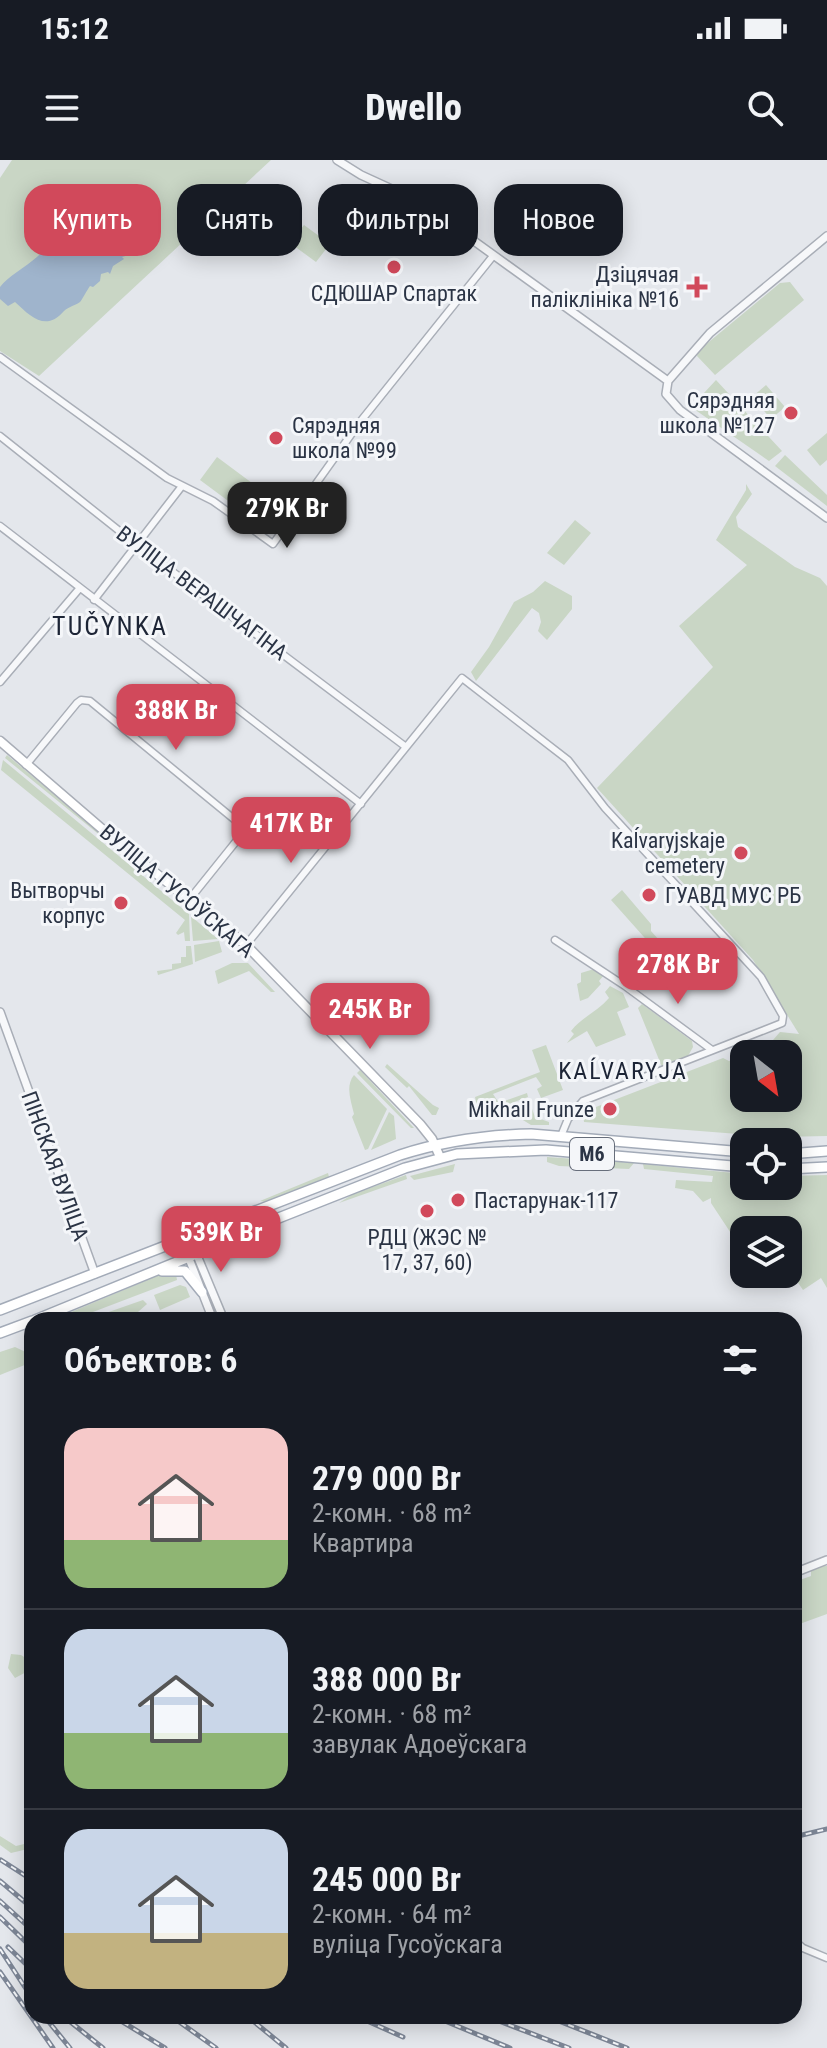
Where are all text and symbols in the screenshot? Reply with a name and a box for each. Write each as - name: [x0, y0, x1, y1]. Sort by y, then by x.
- text: 15:12: [40, 11, 109, 46]
- icon: menu: [40, 86, 84, 130]
- icon: search: [743, 86, 787, 130]
- text: Dwello: [365, 87, 462, 129]
- chip: Купить: [24, 184, 161, 256]
- chip: Снять: [177, 184, 302, 256]
- chip: Фильтры: [318, 184, 478, 256]
- chip: Новое: [494, 184, 623, 256]
- marker: СДЮШАР Спартак: [385, 258, 403, 276]
- place label: Дзіцячая паліклініка №16: [531, 262, 679, 312]
- marker: Дзіцячая паліклініка №16: [686, 276, 708, 298]
- place label: СДЮШАР Спартак: [311, 281, 478, 306]
- place label: Сярэдняя школа №127: [659, 388, 775, 438]
- marker: Сярэдняя школа №127: [782, 404, 800, 422]
- place label: Сярэдняя школа №99: [292, 413, 397, 463]
- marker: Сярэдняя школа №99: [267, 429, 285, 447]
- pin: 279K Br: [213, 482, 361, 550]
- text: 279K Br: [246, 493, 329, 523]
- street label: ВУЛІЦА ВЕРАШЧАГІНА: [112, 521, 293, 666]
- district label: TUČYNKA: [52, 611, 168, 641]
- pin: 388K Br: [102, 684, 250, 752]
- text: 388K Br: [135, 695, 218, 725]
- pin: 417K Br: [217, 797, 365, 865]
- text: 417K Br: [250, 808, 333, 838]
- street label: ВУЛІЦА ГУСОЎСКАГА: [95, 819, 259, 963]
- place label: Kaĺvaryjskaje cemetery: [611, 827, 725, 878]
- marker: Kaĺvaryjskaje cemetery: [732, 844, 750, 862]
- place label: Вытворчы корпус: [10, 878, 105, 928]
- place label: ГУАВД МУС РБ: [665, 883, 801, 908]
- marker: ГУАВД МУС РБ: [640, 886, 658, 904]
- marker: Вытворчы корпус: [112, 894, 130, 912]
- pin: 278K Br: [604, 938, 752, 1006]
- text: 278K Br: [637, 949, 720, 979]
- pin: 245K Br: [296, 983, 444, 1051]
- text: 245K Br: [329, 994, 412, 1024]
- north arrow: [730, 1040, 802, 1112]
- map controls: [730, 1040, 802, 1288]
- district label: KAĹVARYJA: [558, 1057, 688, 1085]
- street label: ПІНСКАЯ ВУЛІЦА: [16, 1088, 94, 1244]
- place label: Mikhail Frunze: [468, 1097, 594, 1122]
- marker: Mikhail Frunze: [601, 1100, 619, 1118]
- button: locate: [730, 1128, 802, 1200]
- road number: М6: [570, 1138, 614, 1170]
- place label: Пастарунак-117: [474, 1188, 618, 1213]
- marker: Пастарунак-117: [449, 1191, 467, 1209]
- marker: РДЦ (ЖЭС № 17, 37, 60): [418, 1202, 436, 1220]
- pin: 539K Br: [147, 1206, 295, 1274]
- button: layers: [730, 1216, 802, 1288]
- text: 539K Br: [180, 1217, 263, 1247]
- place label: РДЦ (ЖЭС № 17, 37, 60): [367, 1225, 487, 1276]
- icon: filters: [718, 1338, 762, 1382]
- text: Объектов: 6: [64, 1340, 238, 1380]
- text: 279 000 Br: [312, 1458, 461, 1498]
- icon: home: [128, 1460, 224, 1556]
- text: 2-комн. · 68 m²: [312, 1498, 472, 1528]
- text: Квартира: [312, 1528, 414, 1558]
- text: 388 000 Br: [312, 1659, 461, 1699]
- icon: home: [128, 1661, 224, 1757]
- text: 2-комн. · 68 m²: [312, 1699, 472, 1729]
- text: завулак Адоеўскага: [312, 1729, 527, 1759]
- text: 245 000 Br: [312, 1859, 461, 1899]
- icon: home: [128, 1861, 224, 1957]
- text: 2-комн. · 64 m²: [312, 1899, 472, 1929]
- text: вуліца Гусоўскага: [312, 1929, 503, 1959]

